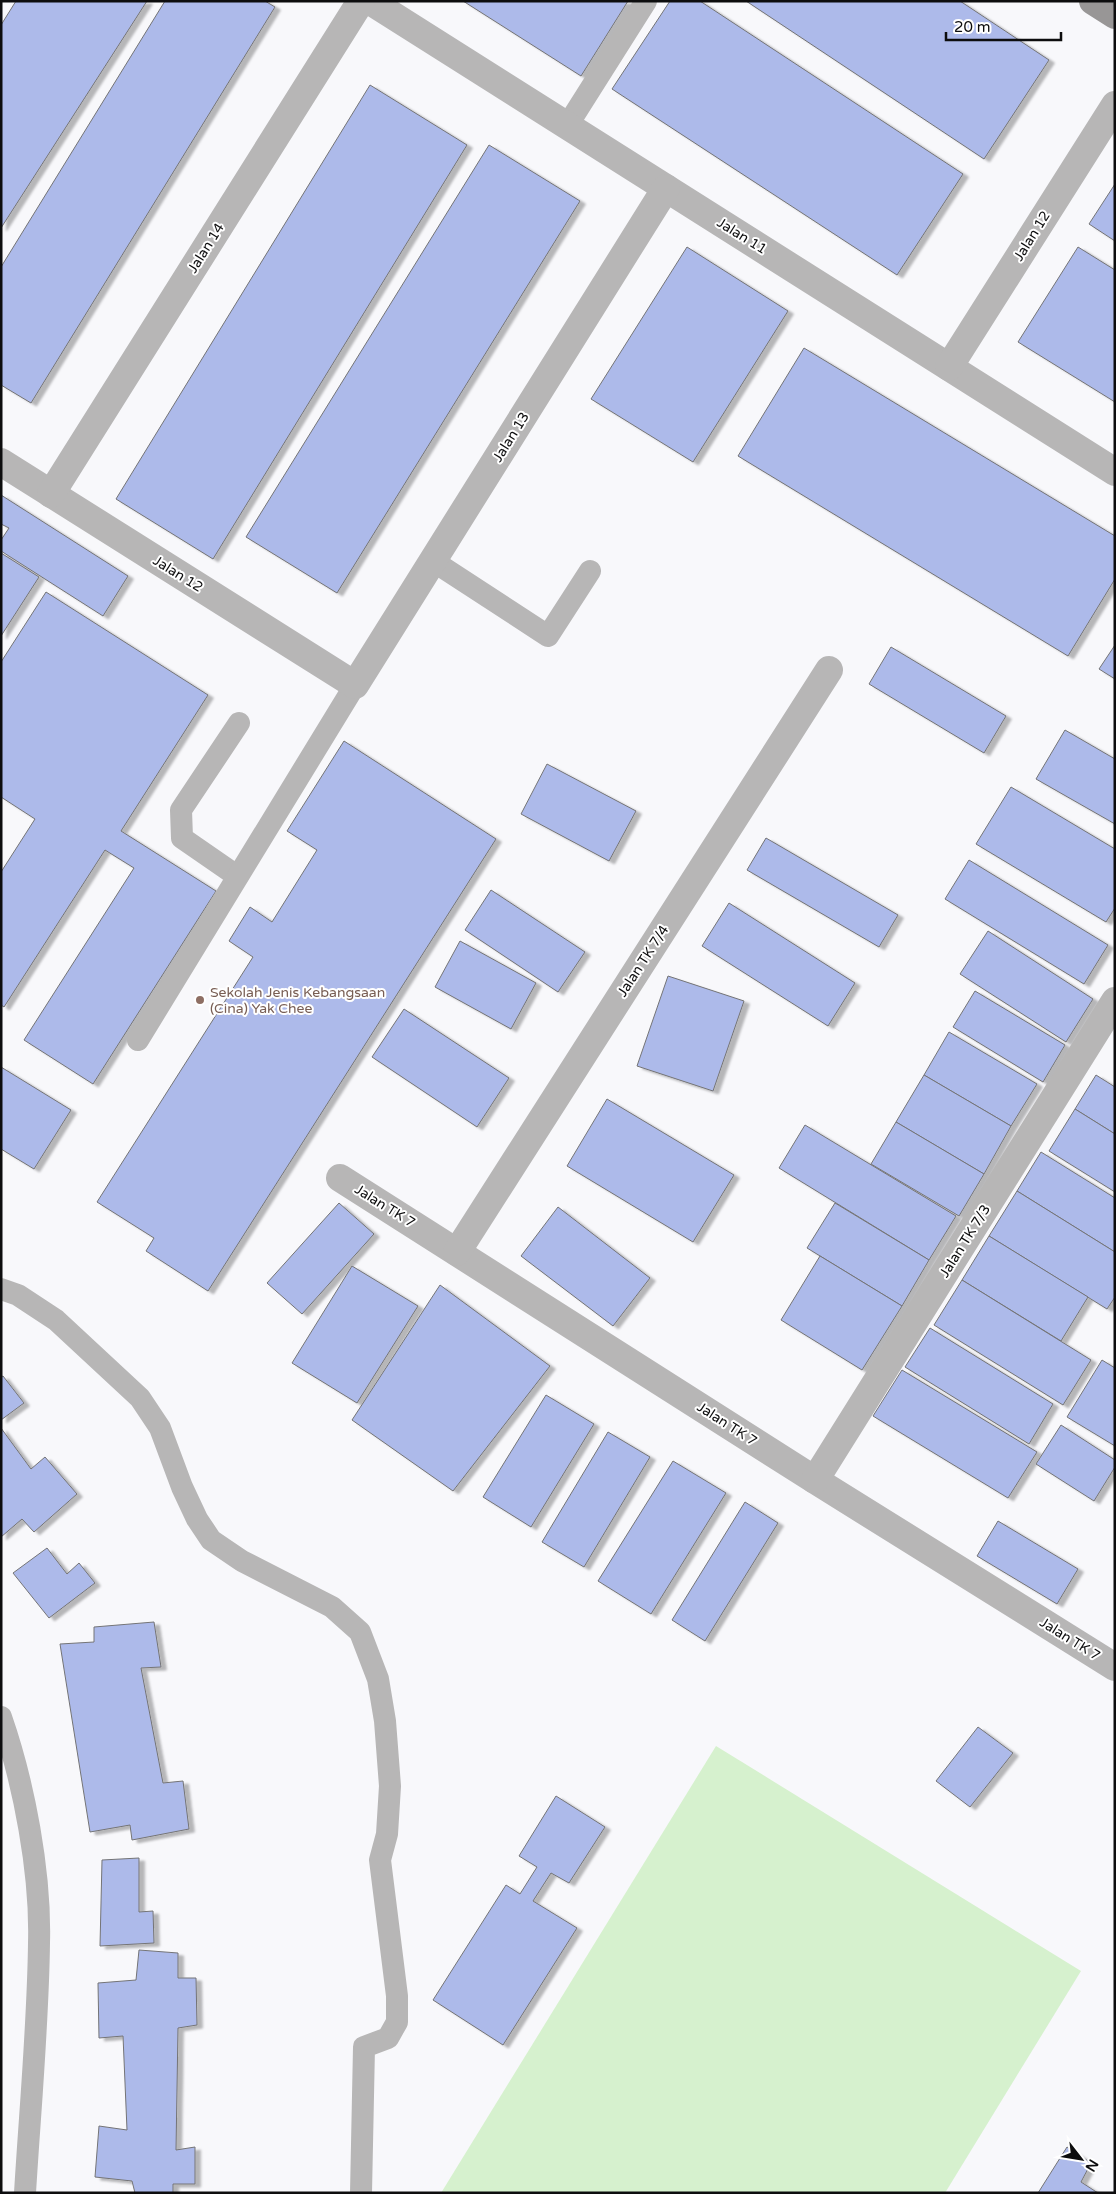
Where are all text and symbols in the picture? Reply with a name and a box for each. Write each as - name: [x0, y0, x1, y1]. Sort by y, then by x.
- scale bar: [946, 10, 1061, 42]
- text: 20 m: [954, 18, 991, 36]
- street label: Jalan 12: [1010, 208, 1054, 264]
- street label: Jalan 11: [714, 214, 770, 258]
- street label: Jalan 14: [184, 220, 228, 276]
- street label: Jalan 13: [489, 409, 533, 465]
- street label: Jalan 12: [150, 552, 206, 596]
- street label: Jalan TK 7/4: [614, 922, 673, 1000]
- place label: Sekolah Jenis Kebangsaan (Cina) Yak Chee: [210, 984, 385, 1017]
- marker: Sekolah Jenis Kebangsaan (Cina) Yak Chee: [194, 994, 206, 1006]
- street label: Jalan TK 7: [352, 1181, 418, 1231]
- street label: Jalan TK 7/3: [936, 1201, 994, 1281]
- street label: Jalan TK 7: [694, 1398, 760, 1450]
- street label: Jalan TK 7: [1037, 1614, 1103, 1664]
- north arrow: [1056, 2134, 1106, 2184]
- text: N: [1082, 2156, 1102, 2175]

